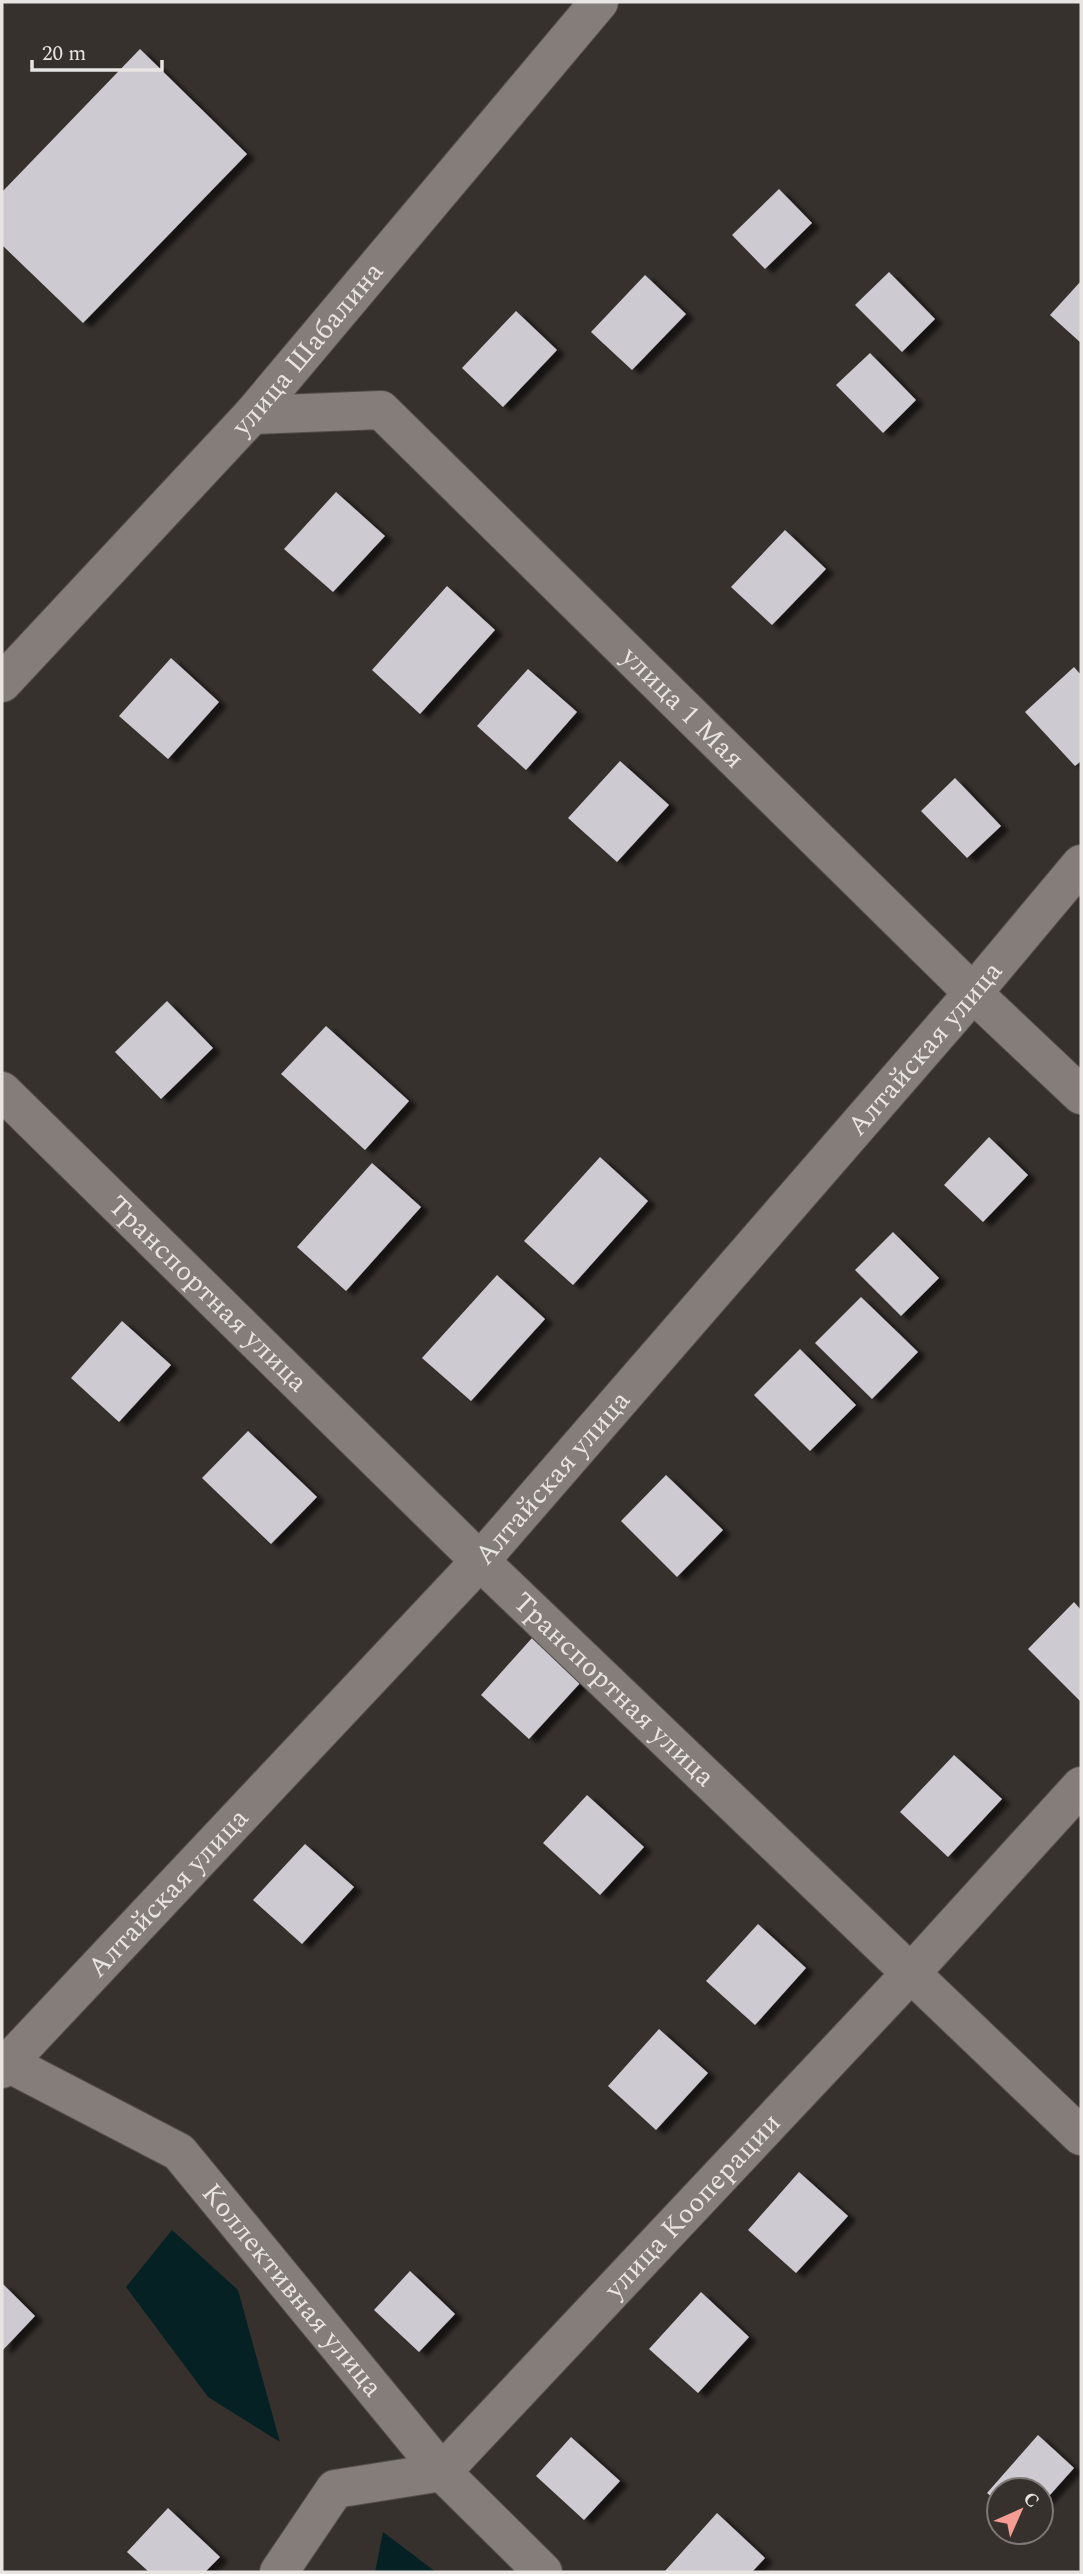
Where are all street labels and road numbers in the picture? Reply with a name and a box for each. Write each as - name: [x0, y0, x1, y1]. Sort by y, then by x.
- street label: улица Шабалина: [221, 252, 394, 447]
- street label: улица 1 Мая: [611, 636, 755, 779]
- street label: Алтайская улица: [836, 951, 1013, 1146]
- street label: Транспортная улица: [98, 1185, 318, 1403]
- street label: Алтайская улица: [464, 1380, 641, 1575]
- street label: Транспортная улица: [503, 1582, 725, 1797]
- street label: Алтайская улица: [77, 1798, 259, 1988]
- street label: улица Кооперации: [593, 2103, 791, 2309]
- street label: Коллективная улица: [191, 2173, 394, 2407]

